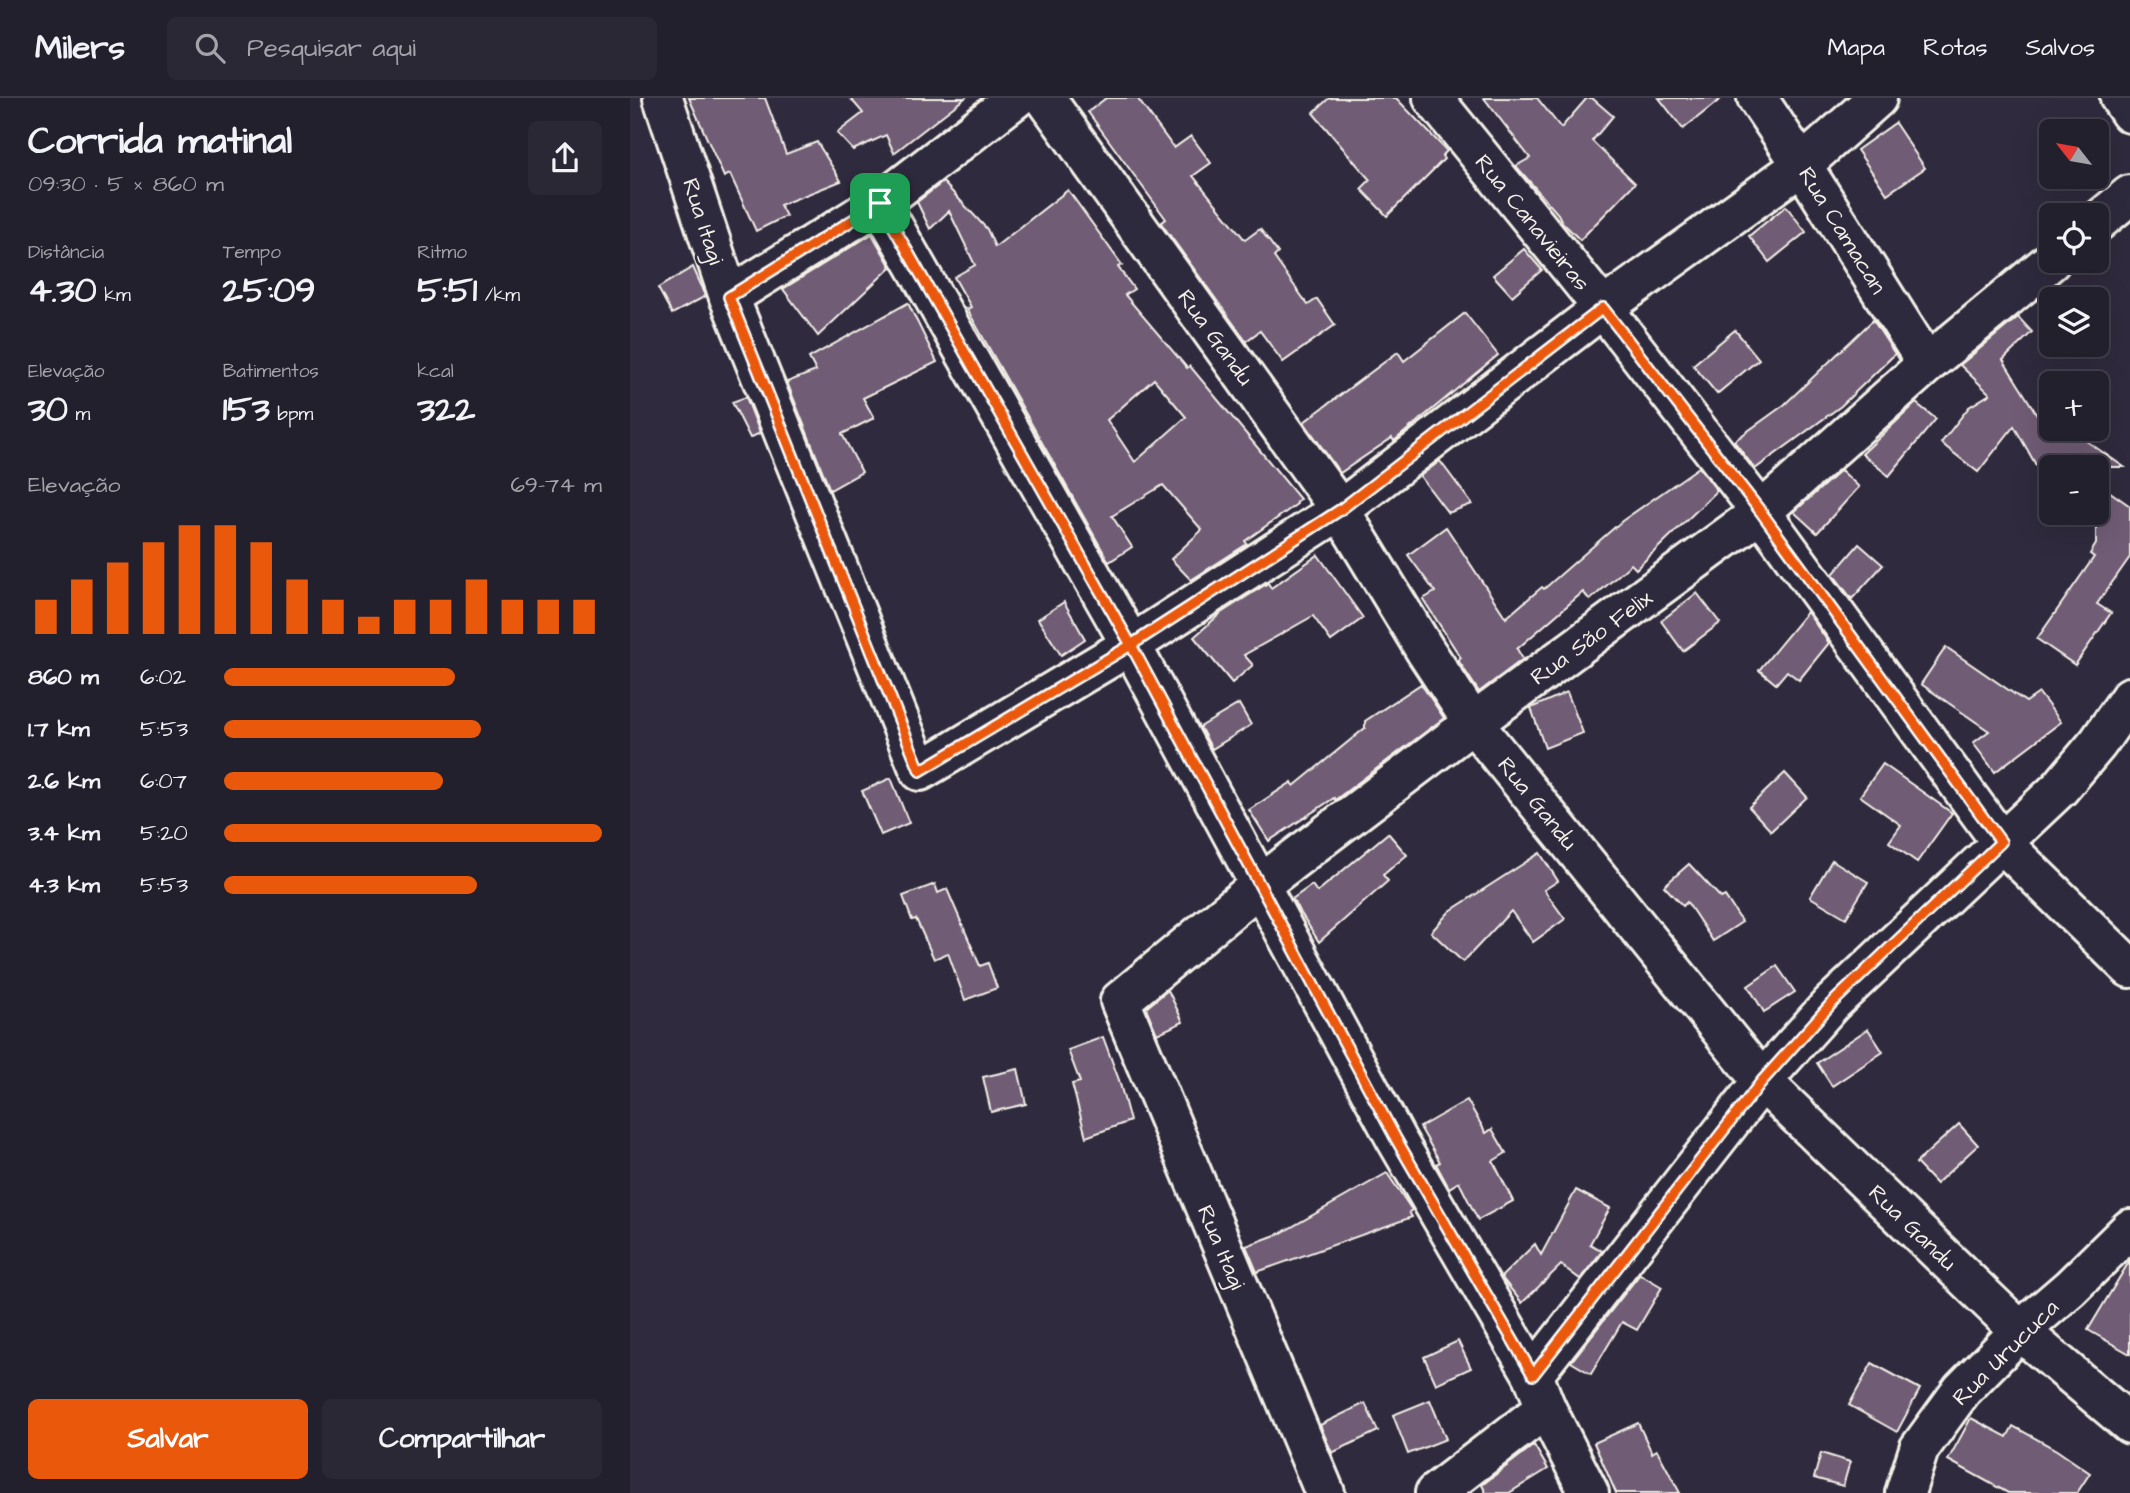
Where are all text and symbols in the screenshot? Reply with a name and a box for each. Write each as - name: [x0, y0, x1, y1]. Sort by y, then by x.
- search box: [167, 17, 657, 80]
- text: Milers: [35, 25, 125, 71]
- icon: search: [191, 29, 229, 67]
- text: Pesquisar aqui: [247, 30, 416, 66]
- text: Mapa: [1827, 31, 1885, 65]
- text: Rotas: [1923, 31, 1988, 65]
- text: Salvos: [2026, 31, 2095, 65]
- text: Corrida matinal: [28, 116, 292, 168]
- north arrow: [2039, 119, 2109, 189]
- map controls: [2039, 119, 2109, 525]
- button: share: [528, 121, 602, 195]
- street label: Rua Canavieiras: [1467, 147, 1597, 298]
- street label: Rua Camacan: [1790, 161, 1894, 300]
- text: 09:30 · 5 × 860 m: [28, 168, 224, 200]
- pin: [850, 173, 910, 233]
- street label: Rua Itagi: [673, 174, 732, 269]
- icon: arrive: [861, 184, 899, 222]
- button: locate: [2039, 203, 2109, 273]
- text: Distância: [28, 239, 104, 266]
- text: Tempo: [223, 239, 281, 266]
- text: Ritmo: [417, 239, 467, 266]
- text: 4.30: [28, 266, 97, 315]
- text: 25:09: [223, 266, 315, 315]
- text: 5:51: [417, 266, 477, 315]
- text: km: [97, 282, 131, 309]
- text: /km: [477, 282, 520, 309]
- street label: Rua Gandu: [1169, 283, 1261, 392]
- button: layers: [2039, 287, 2109, 357]
- text: Elevação: [28, 358, 104, 385]
- text: Batimentos: [223, 358, 319, 385]
- text: kcal: [417, 358, 454, 385]
- button: +: [2039, 371, 2109, 441]
- text: 30: [28, 385, 68, 434]
- text: 153: [223, 385, 270, 434]
- text: 322: [417, 385, 475, 434]
- text: m: [68, 401, 90, 428]
- text: bpm: [270, 401, 313, 428]
- button: −: [2039, 455, 2109, 525]
- text: Elevação: [28, 469, 121, 501]
- text: 69–74 m: [510, 469, 602, 501]
- street label: Rua São Felix: [1524, 582, 1659, 693]
- text: 860 m: [28, 661, 99, 693]
- text: 6:02: [140, 661, 186, 693]
- text: 1.7 km: [28, 713, 90, 745]
- text: 5:53: [140, 713, 188, 745]
- street label: Rua Gandu: [1490, 750, 1585, 857]
- text: 2.6 km: [28, 765, 100, 797]
- text: 6:07: [140, 765, 187, 797]
- text: 3.4 km: [28, 817, 100, 849]
- text: 5:20: [140, 817, 188, 849]
- text: 4.3 km: [28, 869, 100, 901]
- text: 5:53: [140, 869, 188, 901]
- street label: Rua Gandu: [1861, 1177, 1964, 1278]
- street label: Rua Itagi: [1188, 1200, 1253, 1295]
- street label: Rua Urucuca: [1945, 1292, 2066, 1413]
- button: Salvar: [28, 1399, 308, 1479]
- button: Compartilhar: [322, 1399, 602, 1479]

